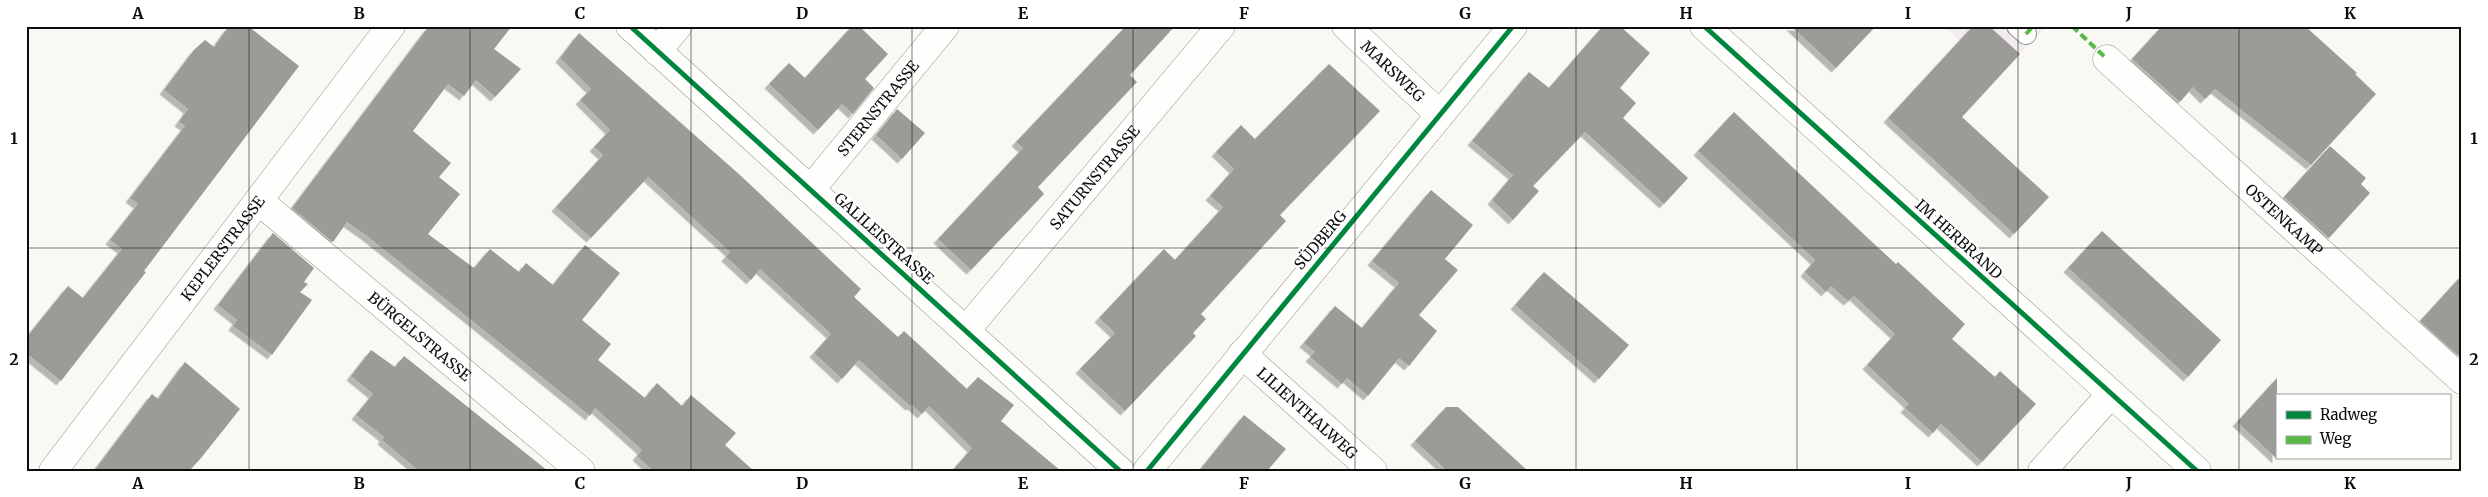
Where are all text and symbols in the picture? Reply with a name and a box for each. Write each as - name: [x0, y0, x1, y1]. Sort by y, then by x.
- text: A: [131, 3, 144, 23]
- text: B: [353, 3, 365, 23]
- text: C: [575, 3, 585, 23]
- text: D: [796, 3, 808, 23]
- text: E: [1018, 3, 1029, 23]
- text: F: [1239, 3, 1249, 23]
- text: G: [1459, 3, 1471, 23]
- text: H: [1679, 3, 1693, 23]
- text: I: [1905, 3, 1911, 23]
- text: J: [2125, 3, 2132, 23]
- text: K: [2344, 3, 2356, 23]
- street label: MARSWEG: [1357, 36, 1429, 105]
- street label: STERNSTRASSE: [833, 56, 923, 160]
- street label: SATURNSTRASSE: [1045, 121, 1144, 233]
- text: 1: [10, 128, 18, 148]
- text: 1: [2470, 128, 2478, 148]
- street label: OSTENKAMP: [2242, 179, 2327, 259]
- street label: GALILEISTRASSE: [830, 188, 938, 288]
- street label: KEPLERSTRASSE: [176, 191, 269, 304]
- street label: IM HERBRAND: [1912, 195, 2006, 283]
- street label: SÜDBERG: [1289, 206, 1350, 273]
- street label: BÜRGELSTRASSE: [365, 287, 476, 385]
- text: 2: [9, 349, 19, 369]
- text: 2: [2469, 349, 2479, 369]
- street label: LILIENTHALWEG: [1254, 363, 1362, 462]
- legend: [2276, 394, 2450, 460]
- text: Radweg: [2320, 405, 2377, 424]
- text: Weg: [2319, 429, 2351, 448]
- text: A: [131, 473, 144, 493]
- text: B: [353, 473, 365, 493]
- text: C: [575, 473, 585, 493]
- text: D: [796, 473, 808, 493]
- text: E: [1018, 473, 1029, 493]
- text: F: [1239, 473, 1249, 493]
- text: G: [1459, 473, 1471, 493]
- text: H: [1679, 473, 1693, 493]
- text: I: [1905, 473, 1911, 493]
- text: J: [2125, 473, 2132, 493]
- text: K: [2344, 473, 2356, 493]

